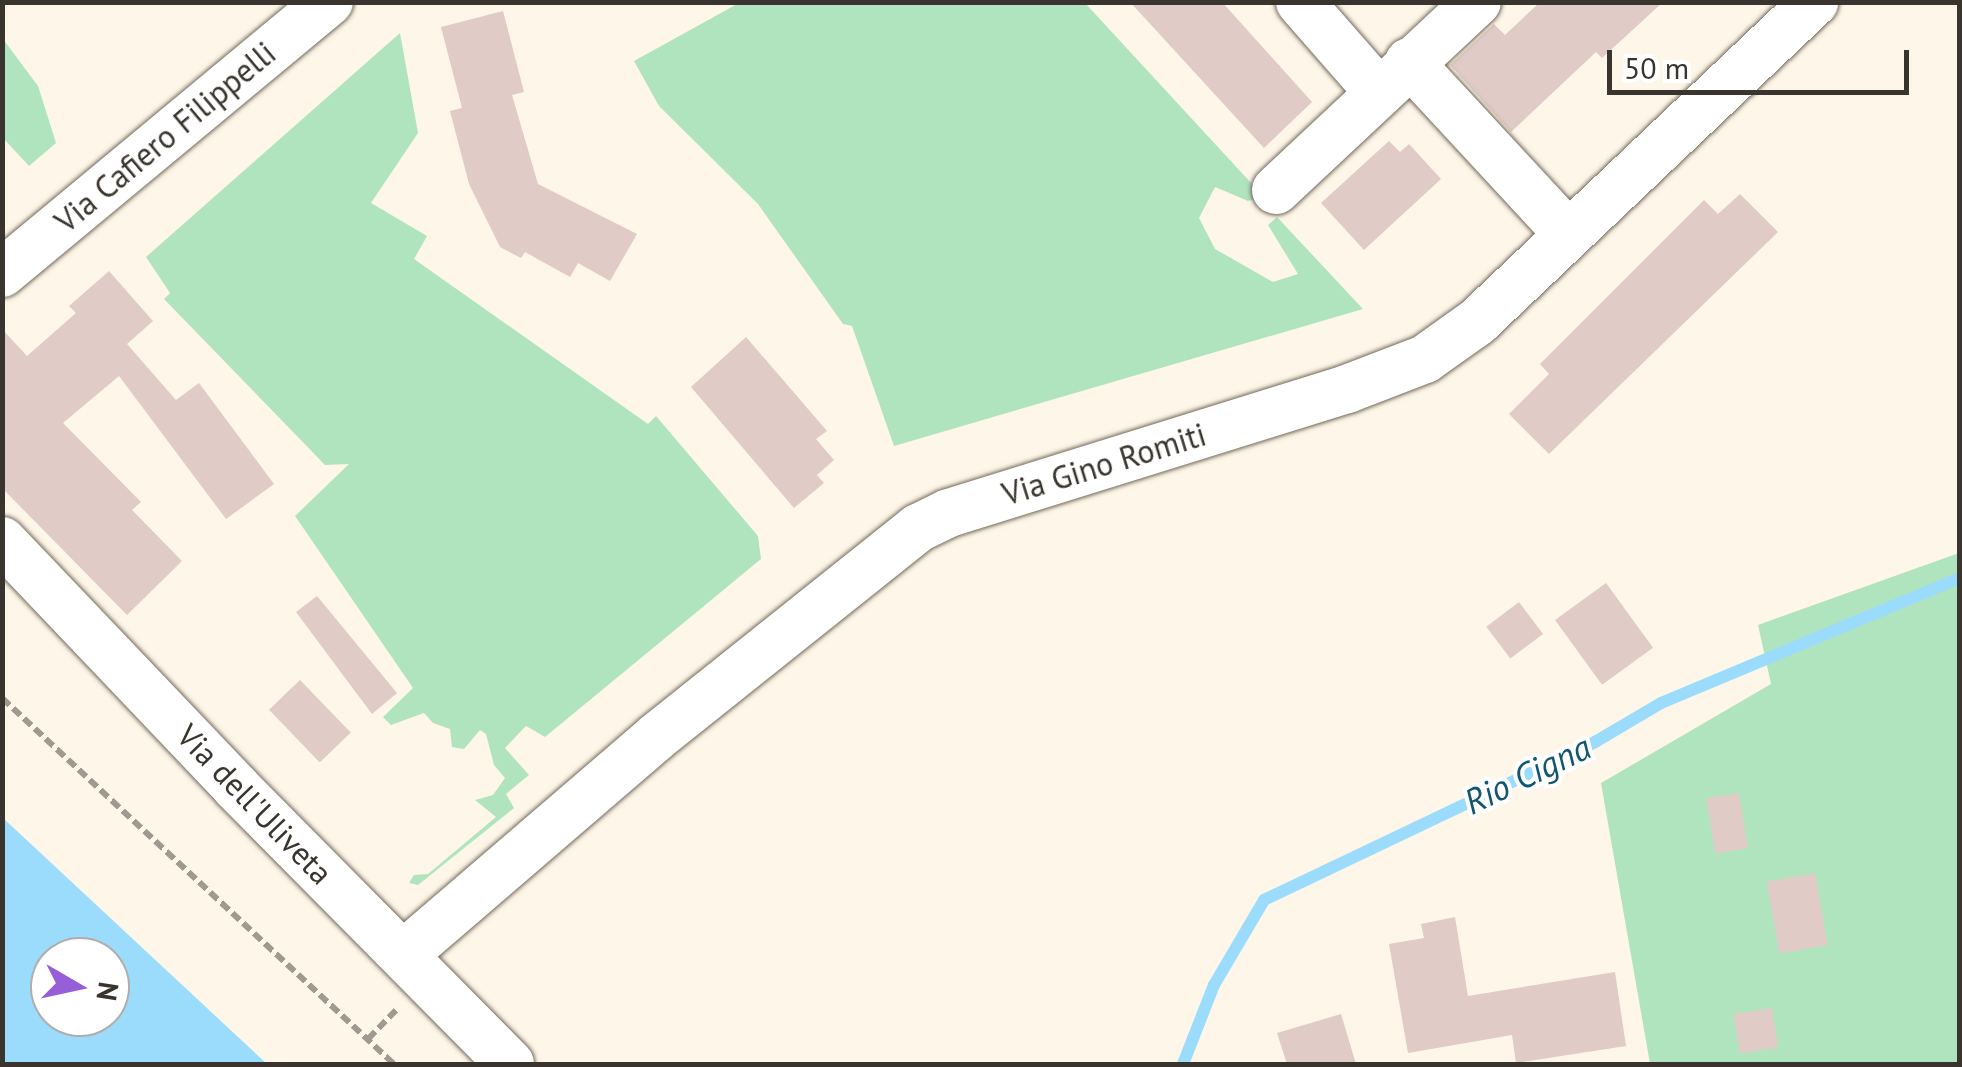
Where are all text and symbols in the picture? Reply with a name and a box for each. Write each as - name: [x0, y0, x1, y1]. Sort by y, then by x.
- scale bar: [1612, 30, 1914, 92]
- street label: Via Cafiero Filippelli: [47, 34, 283, 240]
- text: 50 m: [1624, 48, 1689, 87]
- street label: Via Gino Romiti: [997, 415, 1211, 513]
- street label: Via dell'Uliveta: [169, 716, 341, 892]
- water label: Rio Cigna: [1457, 725, 1597, 823]
- north arrow: [30, 937, 130, 1037]
- text: N: [88, 979, 128, 1003]

